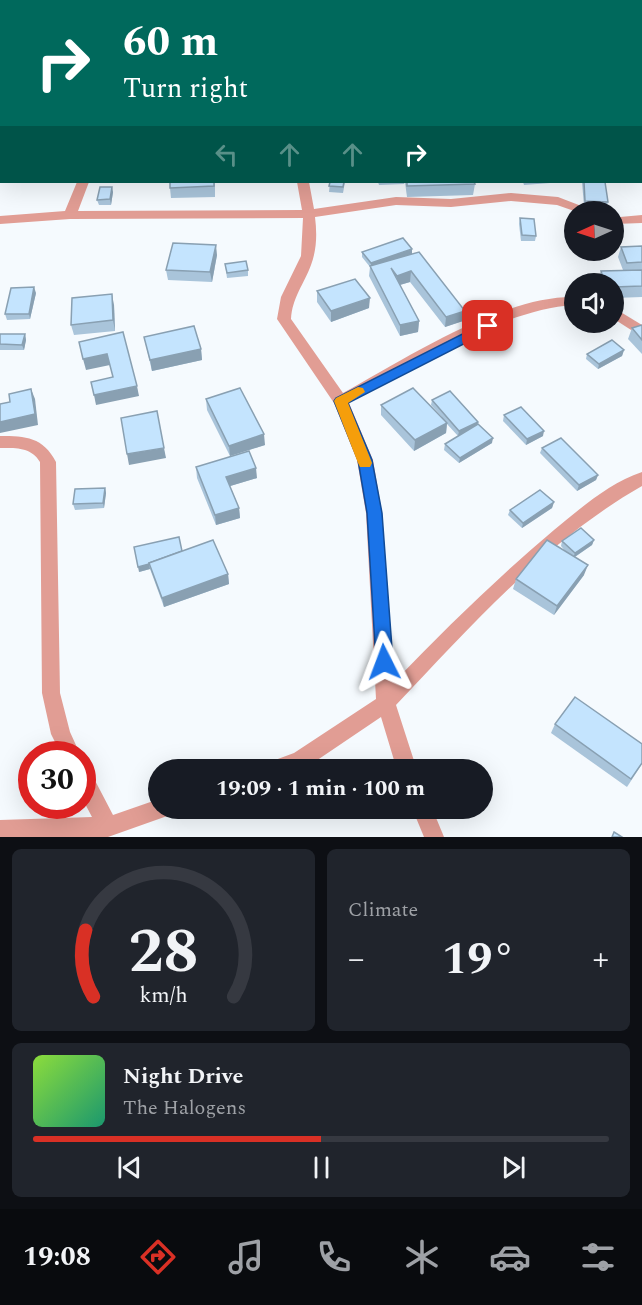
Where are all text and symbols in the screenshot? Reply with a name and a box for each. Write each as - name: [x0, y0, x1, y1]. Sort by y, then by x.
- text: 60 m: [123, 11, 218, 74]
- icon: right: [24, 24, 102, 102]
- text: Turn right: [123, 68, 248, 110]
- icon: left: [210, 138, 243, 171]
- icon: ahead: [273, 138, 306, 171]
- icon: ahead: [336, 138, 369, 171]
- icon: right: [399, 138, 432, 171]
- north arrow: [564, 201, 624, 261]
- map controls: [564, 201, 624, 333]
- button: sound: [564, 273, 624, 333]
- pin: [462, 300, 513, 351]
- icon: arrive: [471, 309, 504, 342]
- position arrow: [352, 630, 416, 694]
- speed limit sign: 30: [18, 741, 96, 819]
- text: 19:09 · 1 min · 100 m: [216, 772, 425, 805]
- text: Climate: [348, 895, 418, 925]
- text: 28: [128, 905, 199, 1000]
- text: 19°: [442, 925, 515, 994]
- text: −: [348, 934, 365, 984]
- text: +: [593, 934, 609, 984]
- text: km/h: [139, 979, 188, 1012]
- text: Night Drive: [123, 1060, 243, 1093]
- text: The Halogens: [123, 1093, 246, 1123]
- icon: previous: [113, 1151, 146, 1184]
- icon: pause: [305, 1151, 338, 1184]
- icon: next: [497, 1151, 530, 1184]
- text: 19:08: [23, 1236, 91, 1278]
- icon: directions: [137, 1236, 179, 1278]
- icon: music: [225, 1236, 267, 1278]
- icon: phone: [313, 1236, 355, 1278]
- icon: climate: [401, 1236, 443, 1278]
- icon: car: [489, 1236, 531, 1278]
- icon: filters: [577, 1236, 619, 1278]

